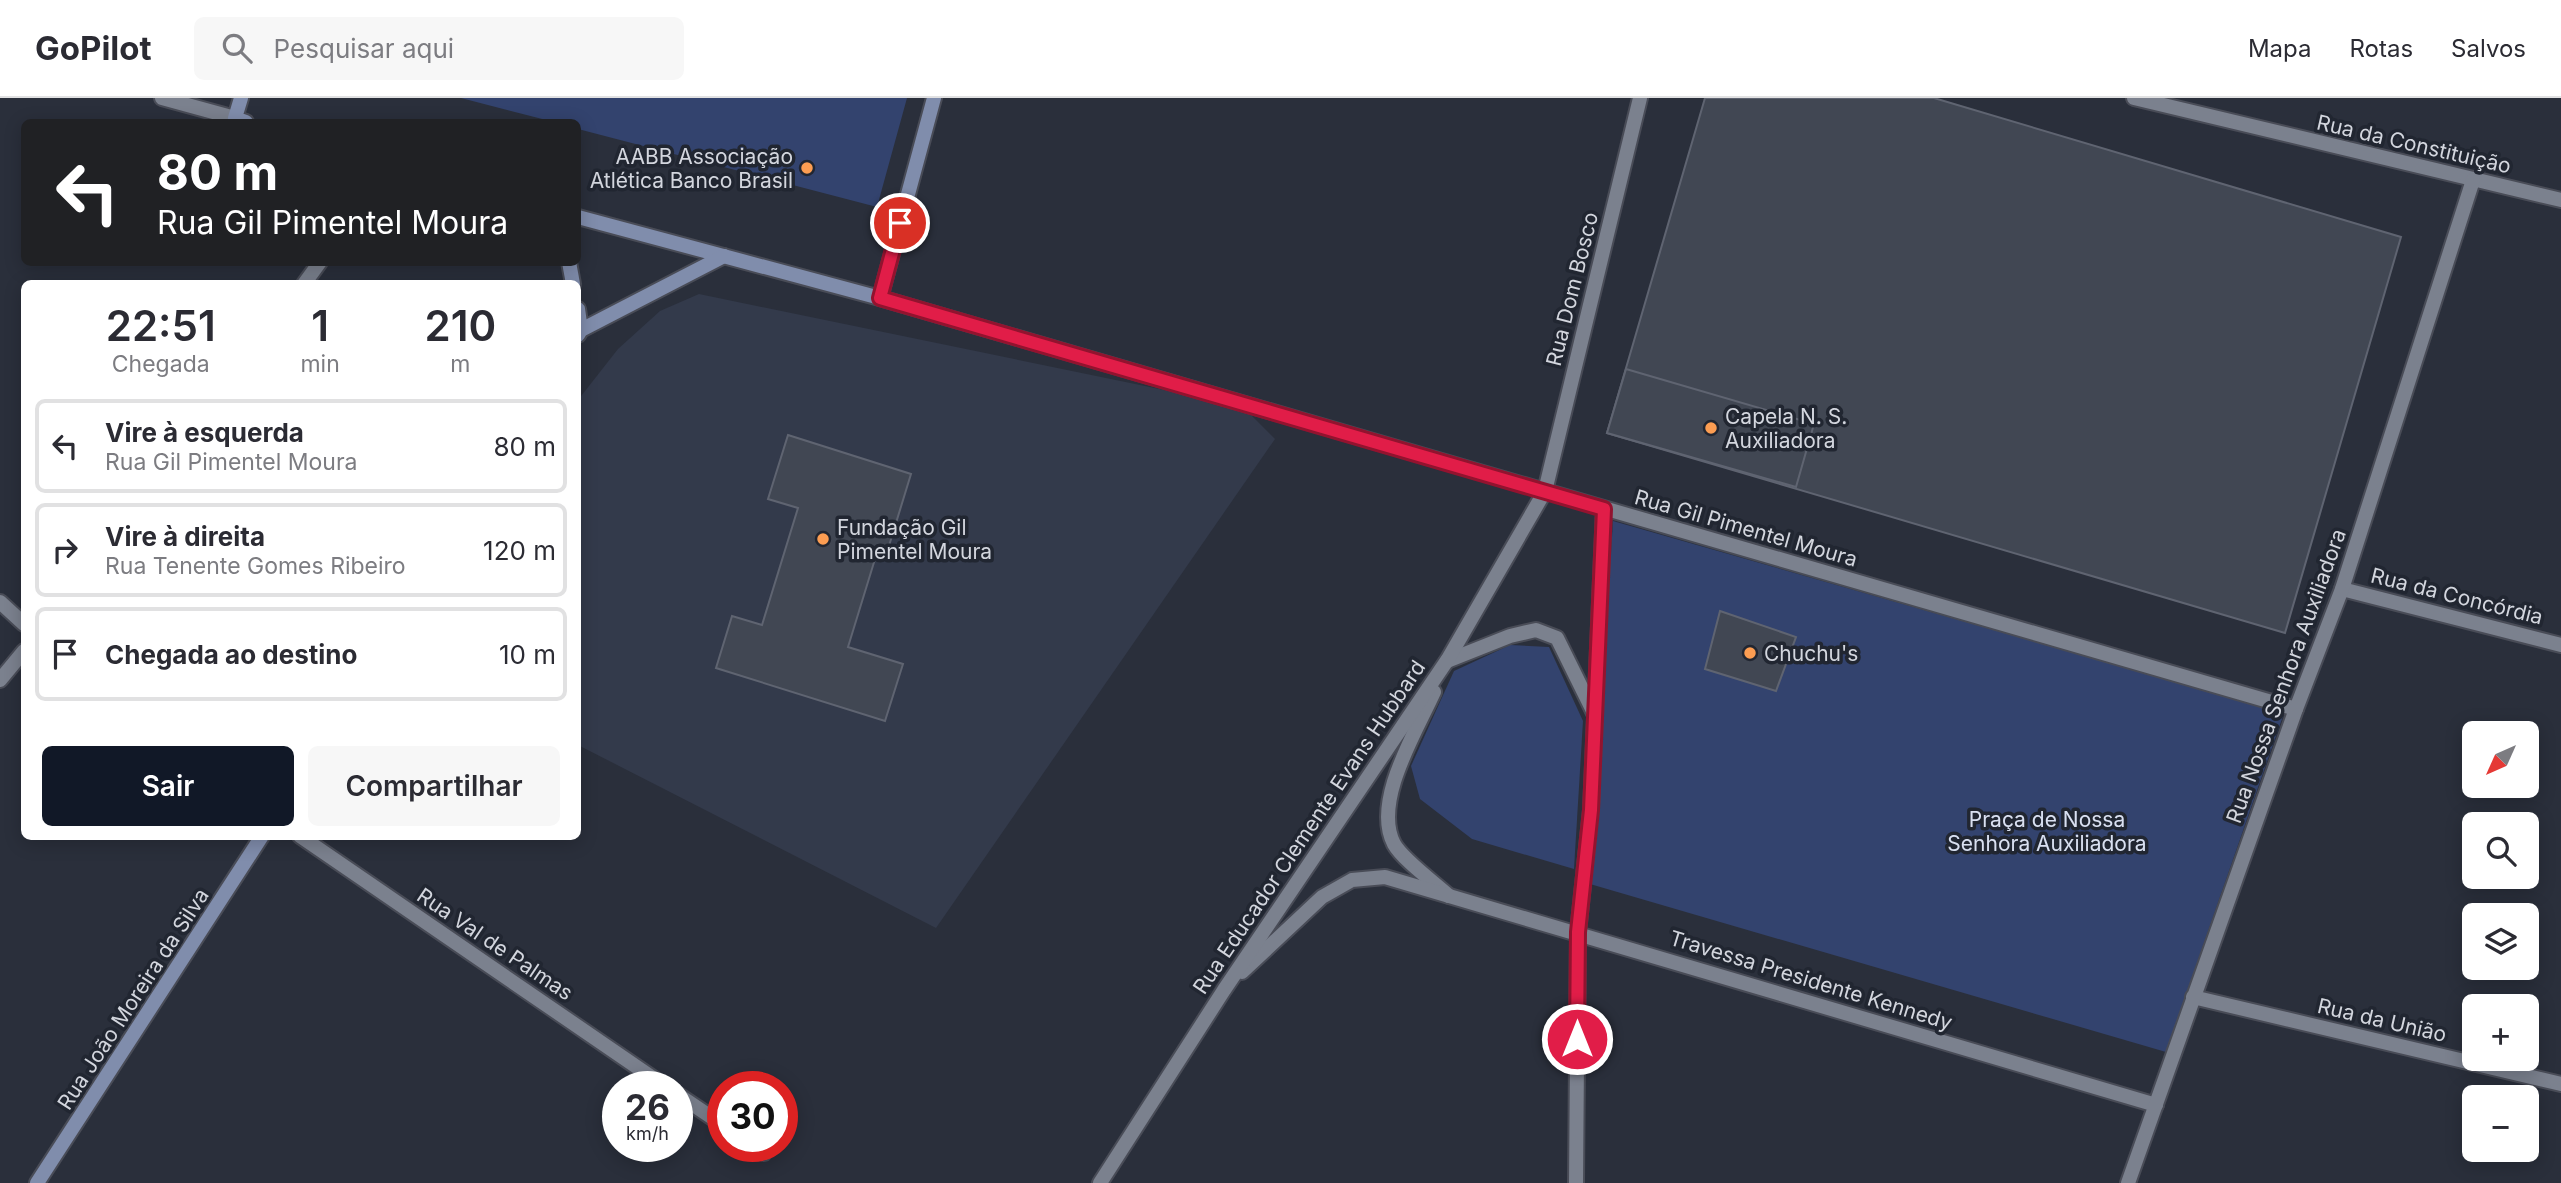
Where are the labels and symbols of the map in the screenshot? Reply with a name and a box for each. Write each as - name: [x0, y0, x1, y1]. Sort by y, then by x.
- street label: Rua da Constituição: [2314, 109, 2514, 179]
- place label: AABB Associação Atlética Banco Brasil: [590, 144, 793, 193]
- marker: AABB Associação Atlética Banco Brasil: [799, 160, 815, 176]
- pin: [870, 193, 930, 253]
- street label: Rua Dom Bosco: [1541, 209, 1603, 369]
- place label: Capela N. S. Auxiliadora: [1725, 404, 1847, 453]
- marker: Capela N. S. Auxiliadora: [1703, 420, 1719, 436]
- street label: Rua Gil Pimentel Moura: [1632, 484, 1860, 572]
- place label: Fundação Gil Pimentel Moura: [837, 515, 992, 564]
- street label: Rua Nossa Senhora Auxiliadora: [2221, 525, 2351, 827]
- marker: Fundação Gil Pimentel Moura: [815, 531, 831, 547]
- street label: Rua da Concórdia: [2368, 563, 2546, 629]
- place label: Chuchu's: [1764, 641, 1858, 666]
- marker: Chuchu's: [1742, 645, 1758, 661]
- street label: Rua Educador Clemente Evans Hubbard: [1188, 655, 1430, 999]
- north arrow: [2462, 721, 2539, 798]
- park label: Praça de Nossa Senhora Auxiliadora: [1947, 807, 2147, 856]
- street label: Rua Val de Palmas: [412, 883, 578, 1005]
- street label: Rua João Moreira da Silva: [52, 884, 214, 1114]
- street label: Travessa Presidente Kennedy: [1667, 925, 1956, 1035]
- street label: Rua da União: [2315, 993, 2449, 1047]
- position arrow: [1540, 1002, 1614, 1076]
- speed limit sign: 30: [707, 1071, 798, 1162]

